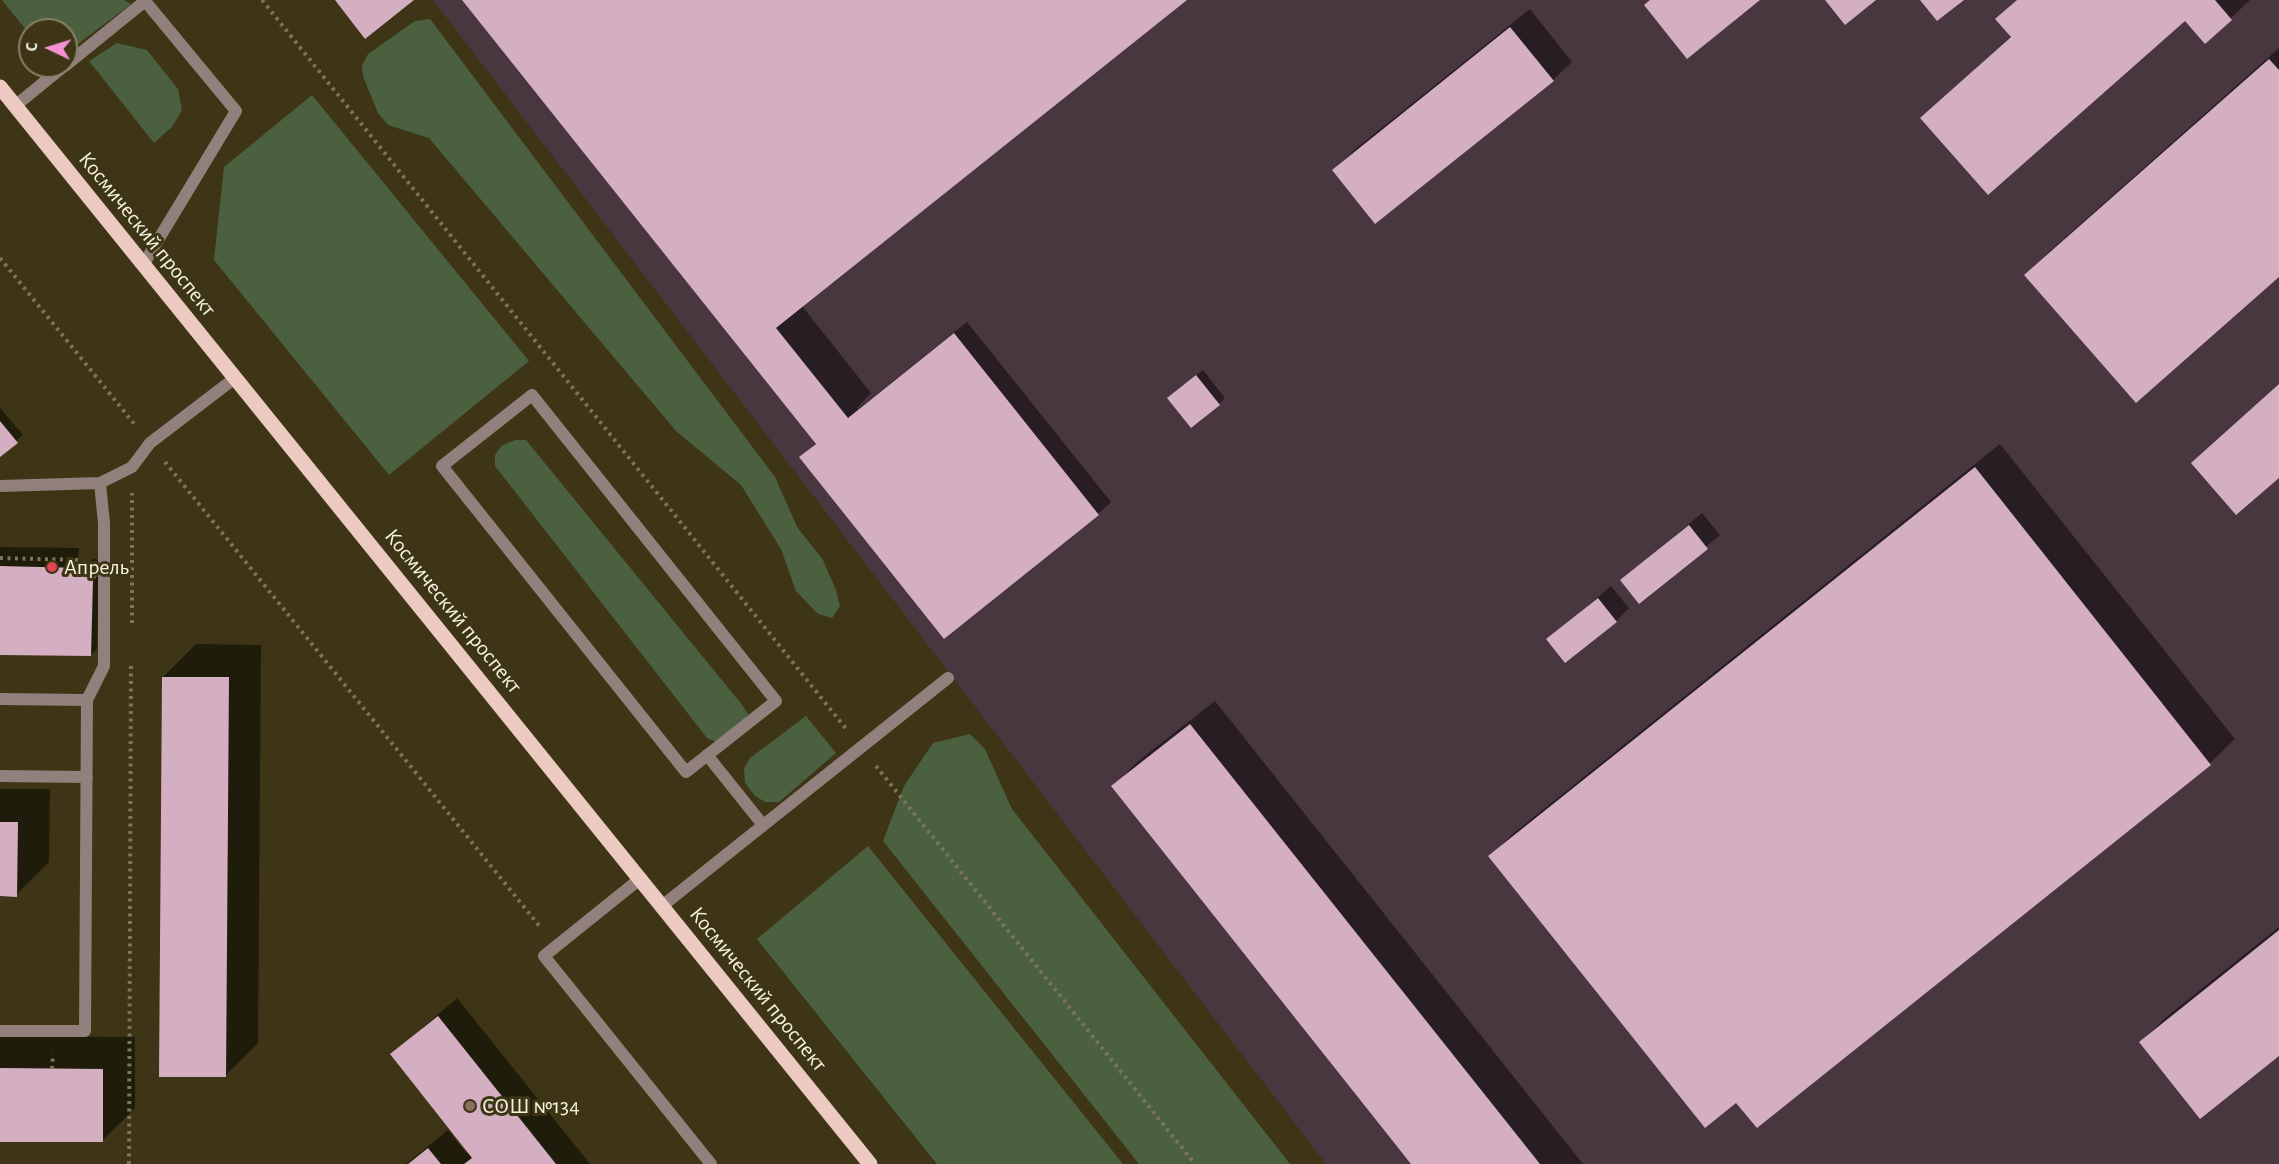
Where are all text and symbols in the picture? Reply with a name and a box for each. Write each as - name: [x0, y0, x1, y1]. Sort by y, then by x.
- north arrow: [18, 18, 78, 78]
- text: С: [24, 42, 40, 52]
- street label: Космический проспект: [73, 146, 221, 322]
- street label: Космический проспект: [379, 523, 527, 699]
- place label: Апрель: [64, 554, 129, 580]
- marker: Апрель: [45, 560, 59, 574]
- street label: Космический проспект: [684, 901, 832, 1077]
- place label: СОШ №134: [482, 1093, 580, 1119]
- marker: СОШ №134: [463, 1099, 477, 1113]

